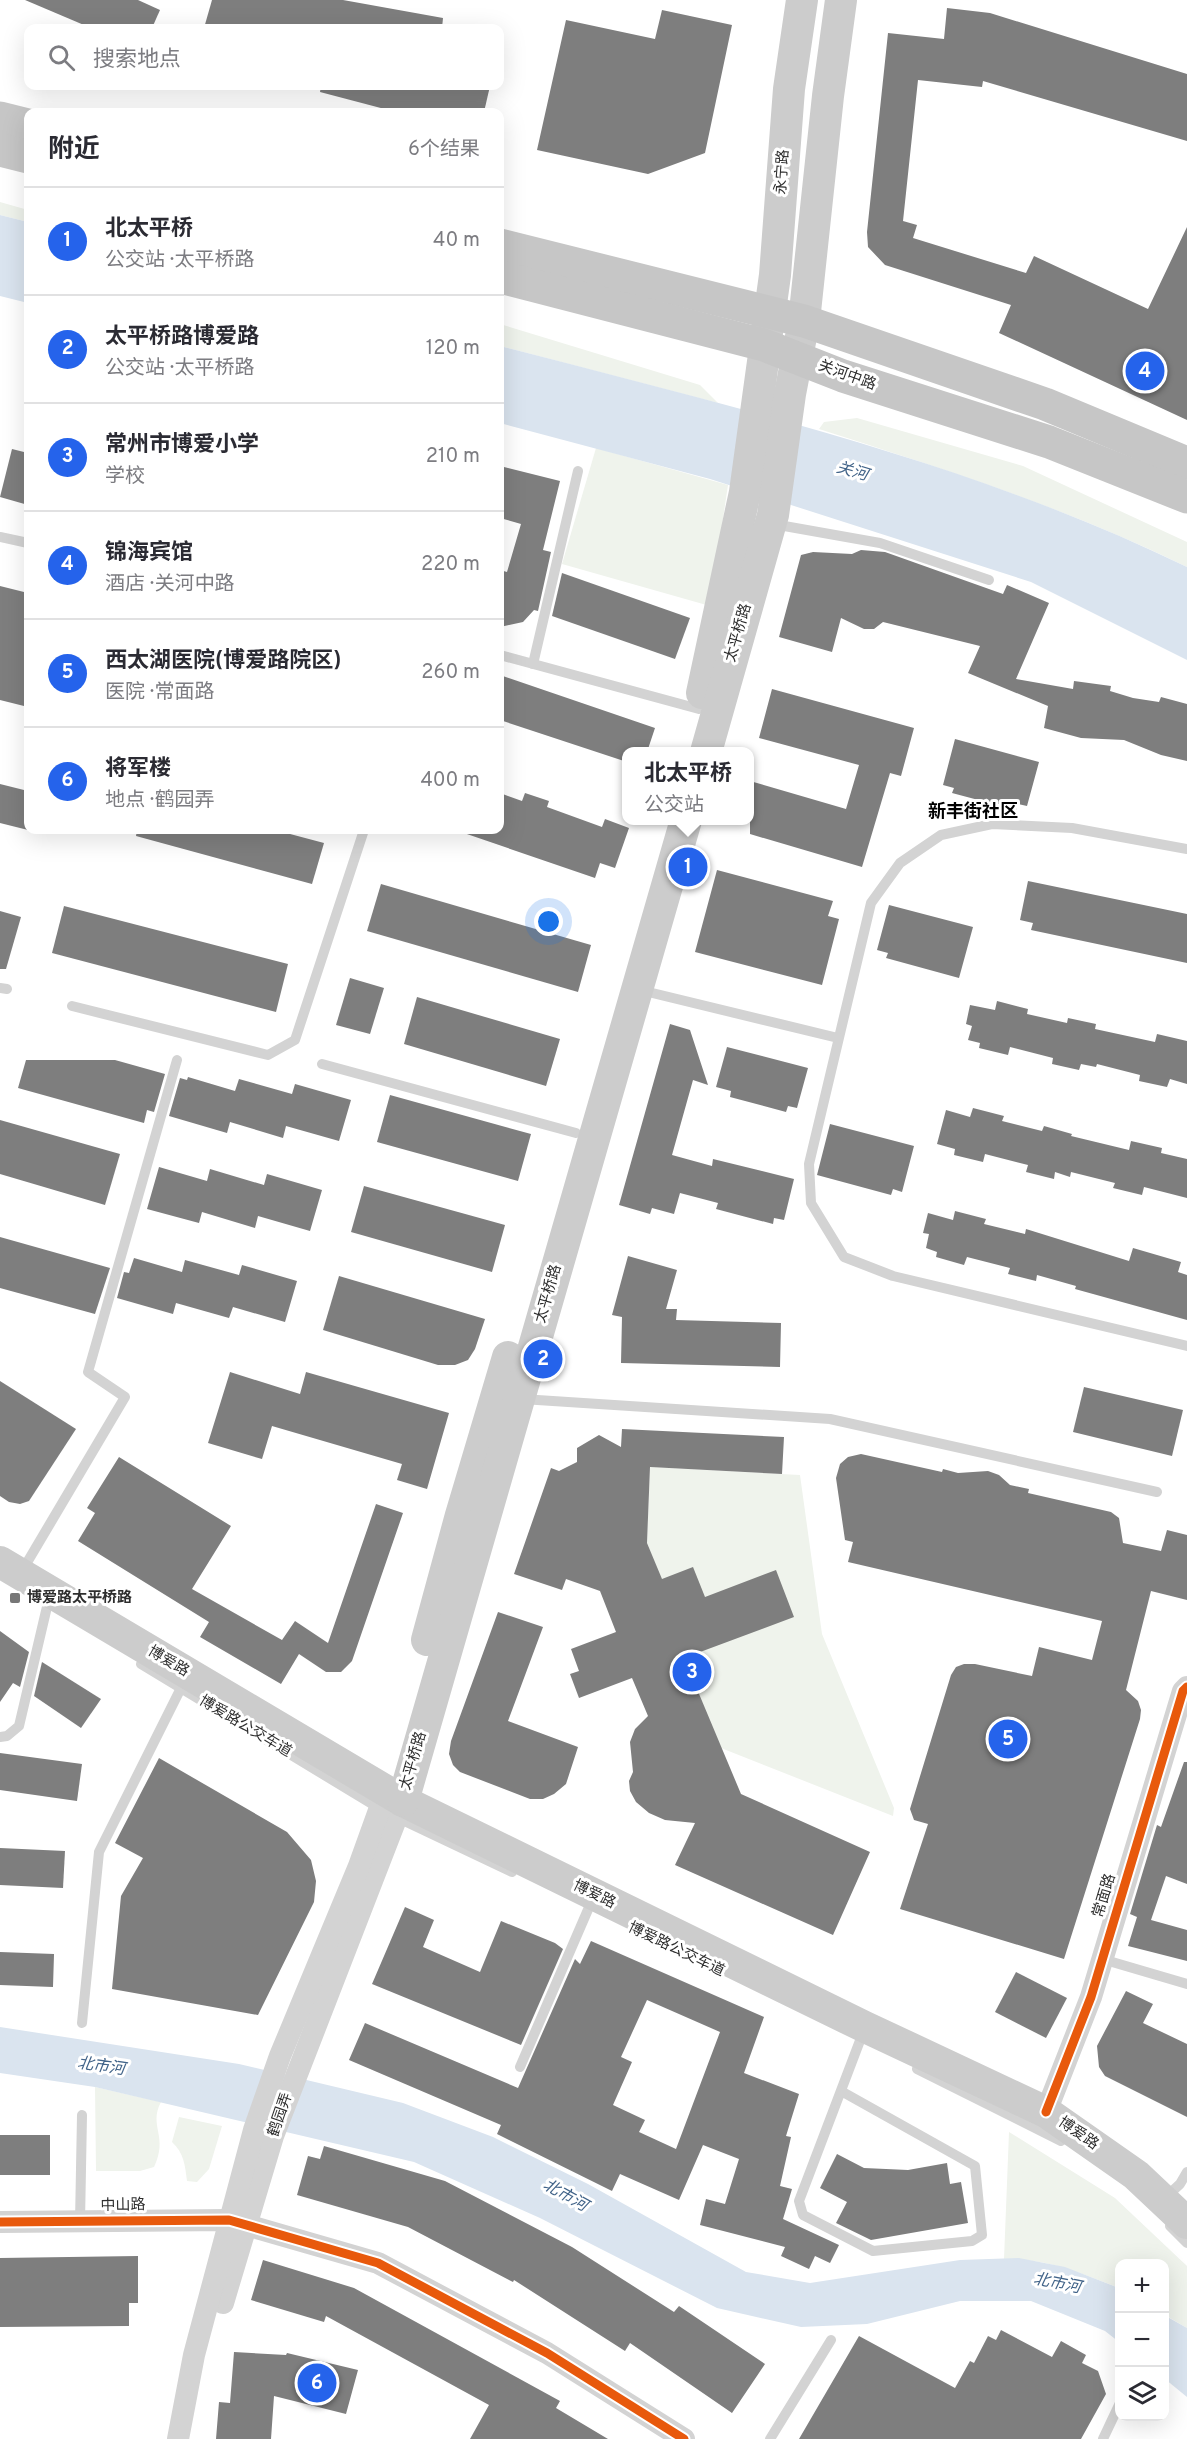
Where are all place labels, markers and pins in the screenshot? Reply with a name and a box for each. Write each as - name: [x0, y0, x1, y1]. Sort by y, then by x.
- pin: 4: [1126, 348, 1164, 394]
- pin: 1: [668, 844, 708, 890]
- pin: 2: [524, 1336, 562, 1382]
- place label: 博爱路太平桥路: [27, 1588, 132, 1608]
- marker: 博爱路太平桥路: [8, 1591, 22, 1605]
- pin: 3: [672, 1650, 712, 1694]
- pin: 5: [988, 1716, 1028, 1762]
- pin: 6: [298, 2360, 336, 2406]

